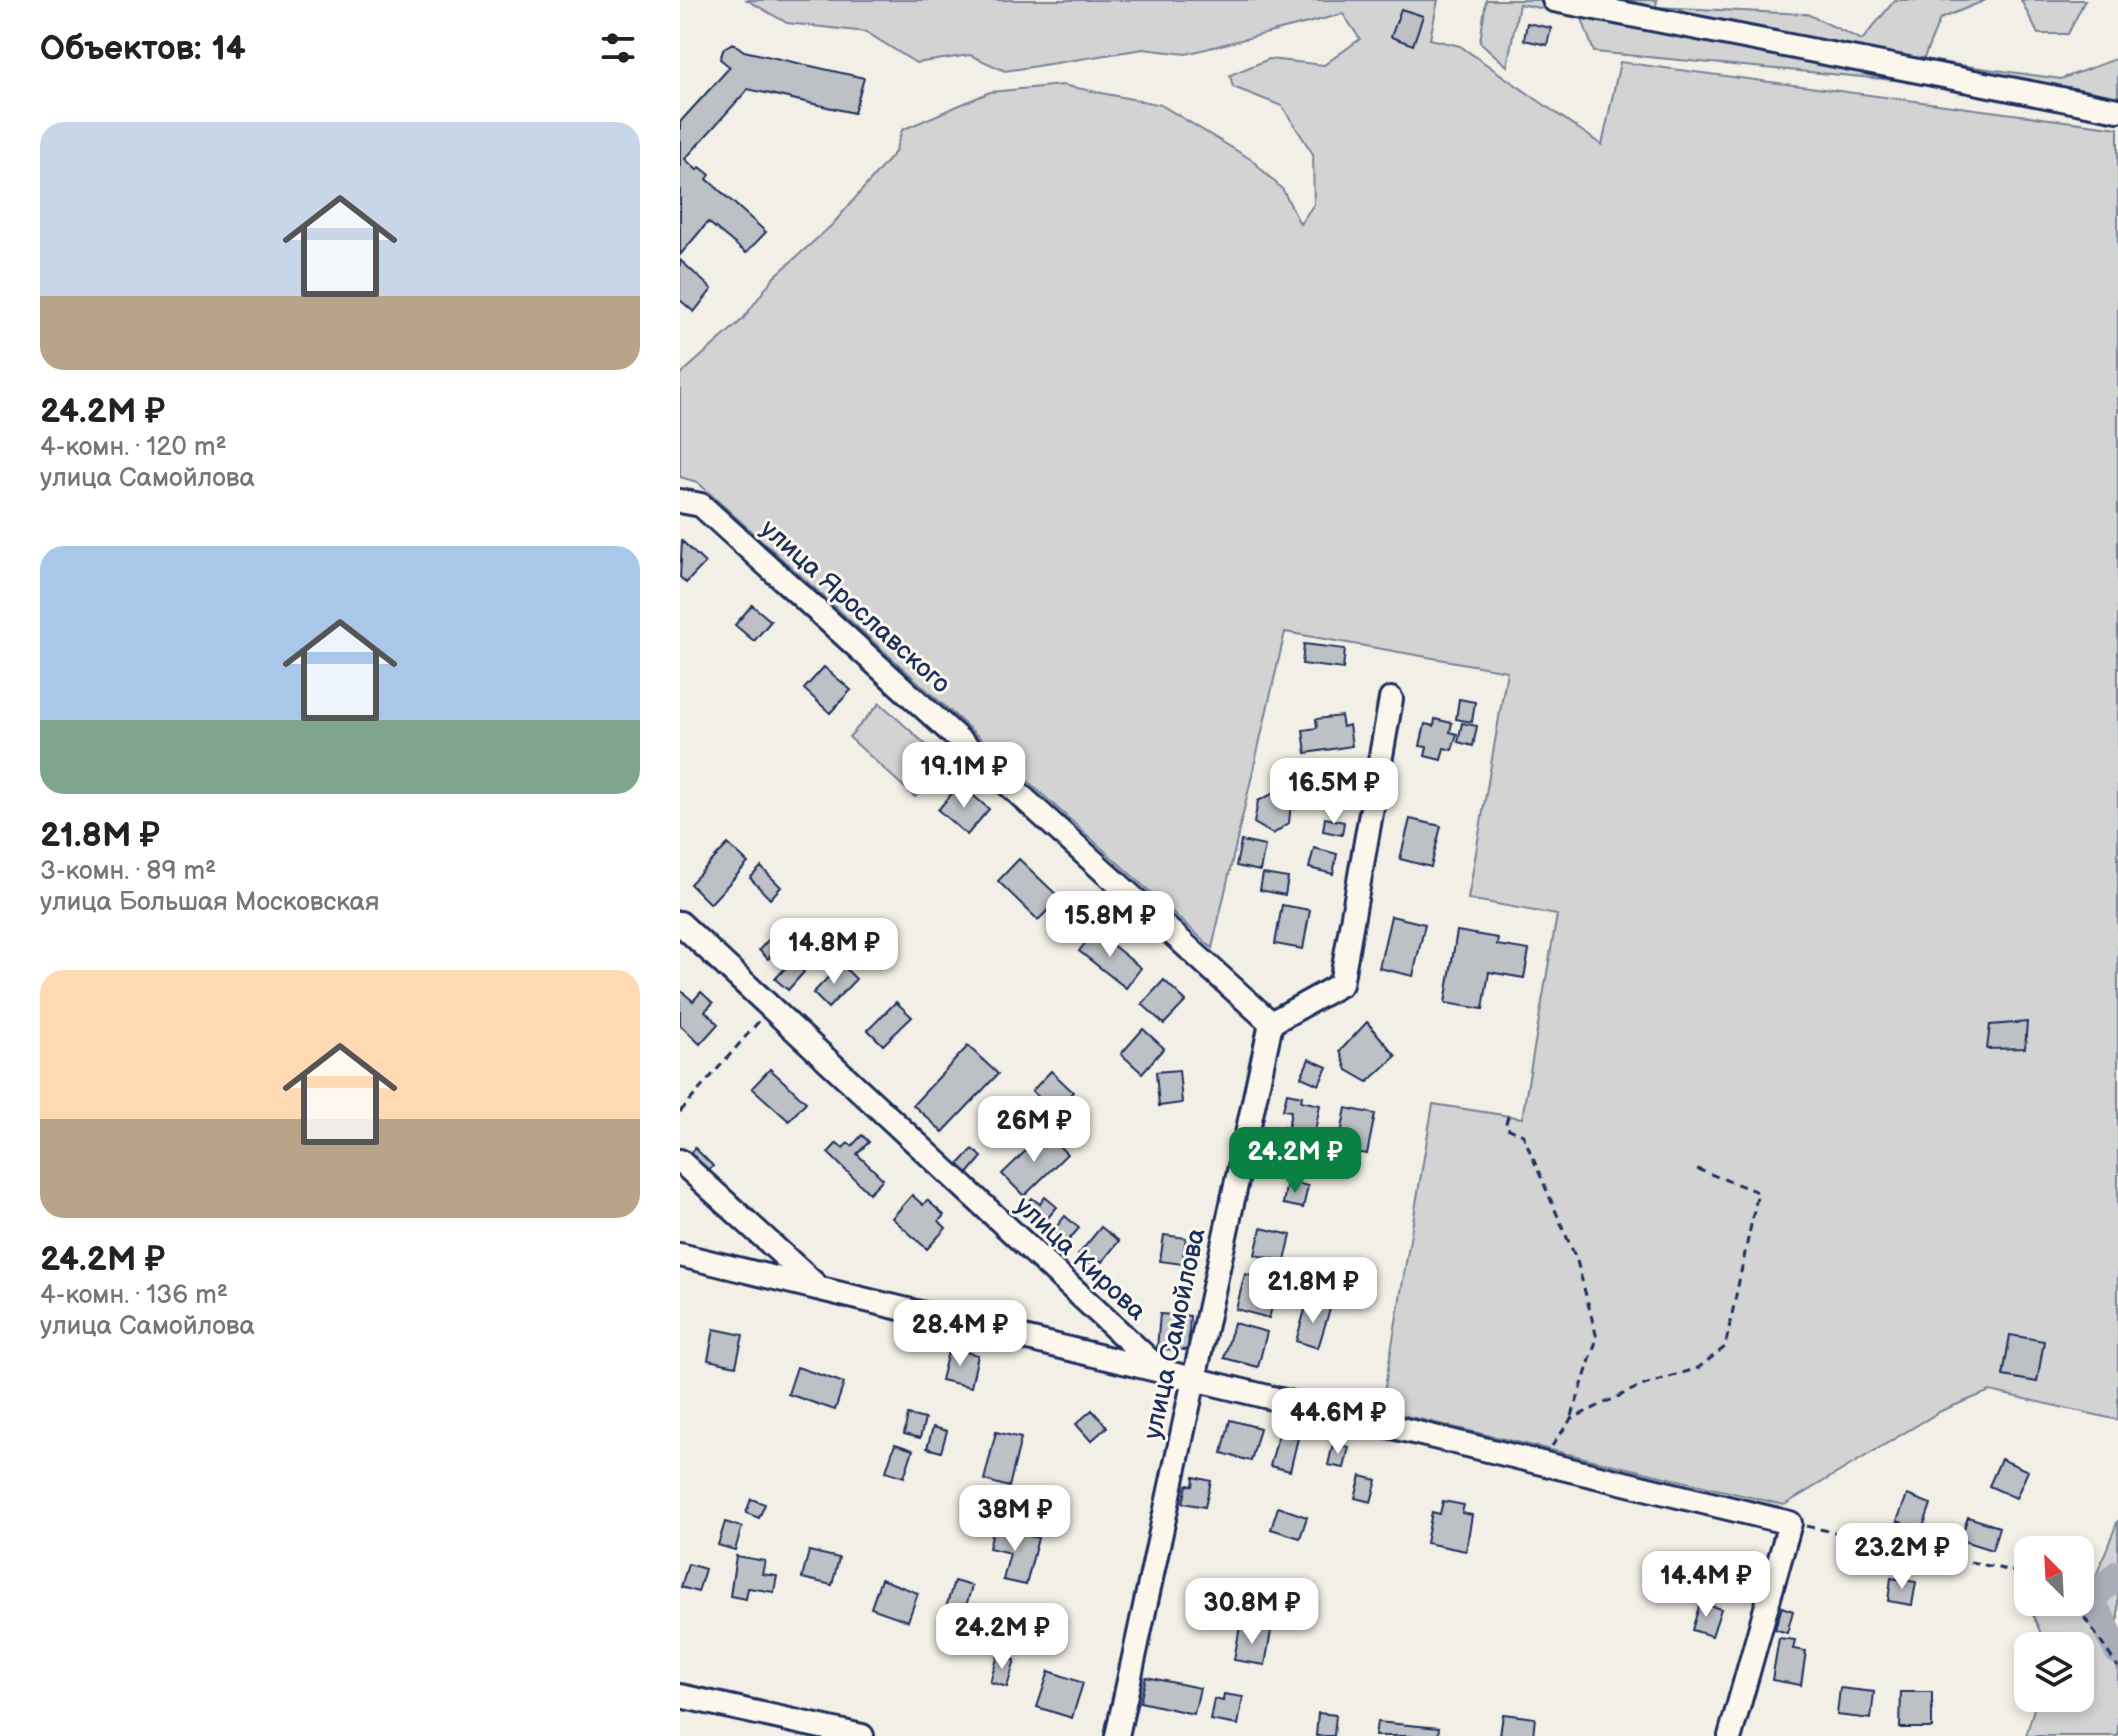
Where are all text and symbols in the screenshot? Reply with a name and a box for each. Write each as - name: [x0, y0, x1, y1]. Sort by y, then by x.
- icon: filters: [596, 26, 640, 70]
- text: Объектов: 14: [40, 28, 246, 69]
- icon: home: [268, 174, 412, 318]
- text: 24.2M ₽: [40, 391, 165, 432]
- text: 4-комн. · 120 m²: [40, 432, 227, 463]
- text: улица Самойлова: [40, 463, 255, 494]
- street label: улица Ярославского: [754, 514, 956, 700]
- icon: home: [268, 598, 412, 742]
- pin: 19.1M ₽: [890, 742, 1038, 810]
- text: 19.1M ₽: [920, 752, 1008, 783]
- pin: 16.5M ₽: [1260, 758, 1408, 826]
- text: 16.5M ₽: [1288, 768, 1380, 799]
- text: 21.8M ₽: [40, 815, 160, 856]
- text: 3-комн. · 89 m²: [40, 856, 216, 887]
- text: улица Большая Московская: [40, 887, 379, 918]
- pin: 15.8M ₽: [1036, 891, 1184, 959]
- text: 15.8M ₽: [1064, 901, 1156, 932]
- pin: 14.8M ₽: [760, 918, 908, 986]
- text: 14.8M ₽: [788, 928, 880, 959]
- icon: home: [268, 1022, 412, 1166]
- pin: 26M ₽: [978, 1096, 1090, 1164]
- text: 26M ₽: [996, 1106, 1072, 1137]
- pin: 24.2M ₽: [1221, 1127, 1369, 1195]
- text: 24.2M ₽: [1247, 1137, 1343, 1168]
- street label: улица Кирова: [1008, 1191, 1152, 1327]
- street label: улица Самойлова: [1138, 1226, 1212, 1442]
- text: 24.2M ₽: [40, 1239, 165, 1280]
- pin: 21.8M ₽: [1239, 1257, 1387, 1325]
- text: 21.8M ₽: [1267, 1267, 1359, 1298]
- text: 4-комн. · 136 m²: [40, 1280, 228, 1311]
- pin: 28.4M ₽: [886, 1300, 1034, 1368]
- text: 28.4M ₽: [912, 1310, 1008, 1341]
- text: улица Самойлова: [40, 1311, 255, 1342]
- pin: 44.6M ₽: [1264, 1388, 1412, 1456]
- text: 44.6M ₽: [1290, 1398, 1386, 1429]
- pin: 38M ₽: [959, 1485, 1071, 1553]
- text: 38M ₽: [977, 1495, 1053, 1526]
- pin: 23.2M ₽: [1828, 1523, 1976, 1591]
- text: 23.2M ₽: [1854, 1533, 1950, 1564]
- north arrow: [2014, 1536, 2094, 1616]
- map controls: [2014, 1536, 2094, 1712]
- pin: 14.4M ₽: [1632, 1551, 1780, 1619]
- text: 14.4M ₽: [1660, 1561, 1752, 1592]
- pin: 30.8M ₽: [1178, 1578, 1326, 1646]
- text: 30.8M ₽: [1203, 1588, 1301, 1619]
- pin: 24.2M ₽: [928, 1603, 1076, 1671]
- text: 24.2M ₽: [954, 1613, 1050, 1644]
- button: layers: [2014, 1632, 2094, 1712]

